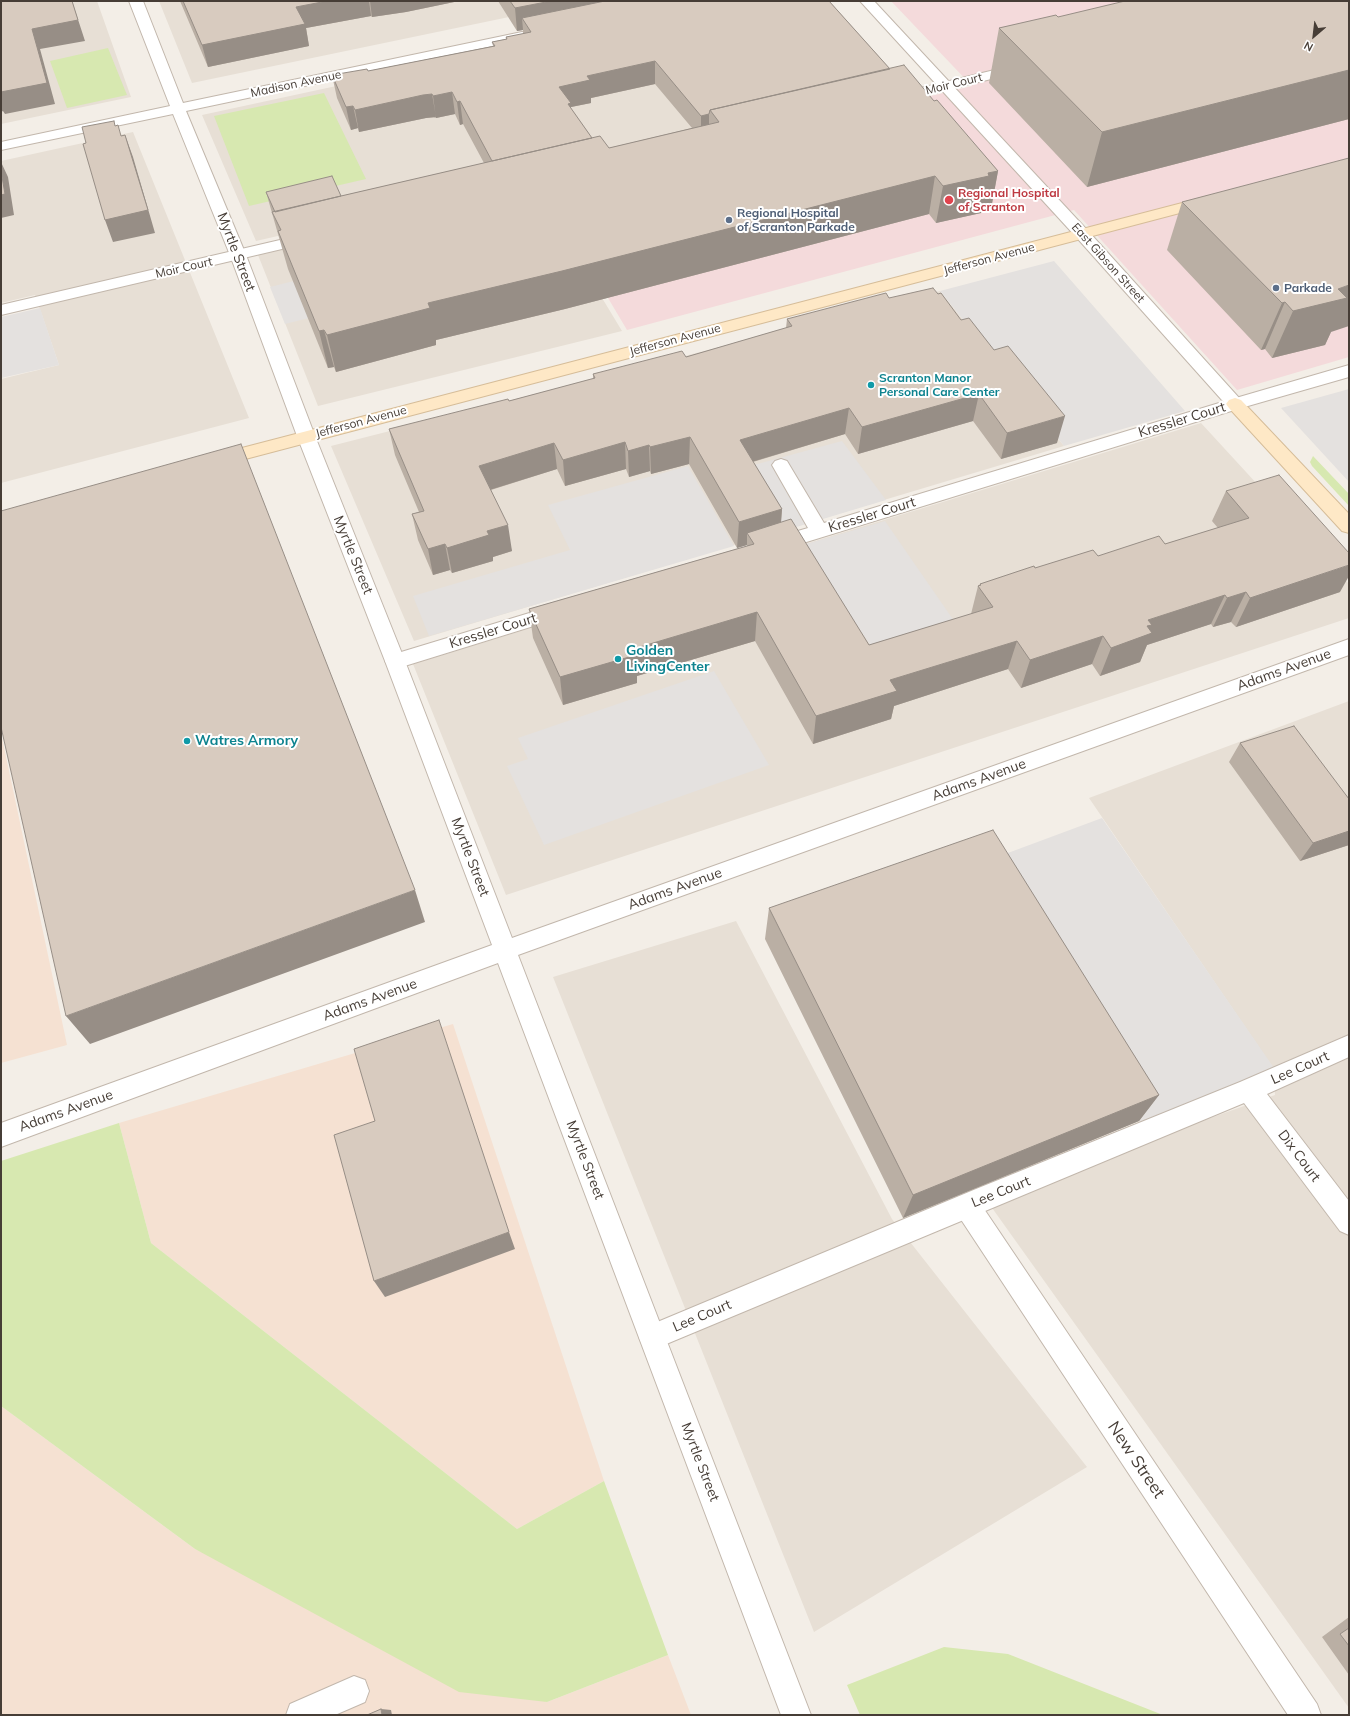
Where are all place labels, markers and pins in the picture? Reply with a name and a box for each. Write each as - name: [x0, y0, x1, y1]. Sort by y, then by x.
- place label: Regional Hospital of Scranton: [958, 186, 1060, 214]
- marker: Regional Hospital of Scranton: [943, 194, 955, 206]
- place label: Regional Hospital of Scranton Parkade: [737, 206, 855, 234]
- marker: Regional Hospital of Scranton Parkade: [724, 215, 734, 225]
- place label: Parkade: [1284, 281, 1332, 295]
- marker: Parkade: [1271, 283, 1281, 293]
- place label: Scranton Manor Personal Care Center: [879, 371, 999, 399]
- marker: Scranton Manor Personal Care Center: [866, 380, 876, 390]
- place label: Golden LivingCenter: [626, 643, 710, 676]
- marker: Golden LivingCenter: [613, 654, 623, 664]
- place label: Watres Armory: [195, 733, 298, 749]
- marker: Watres Armory: [182, 736, 192, 746]

